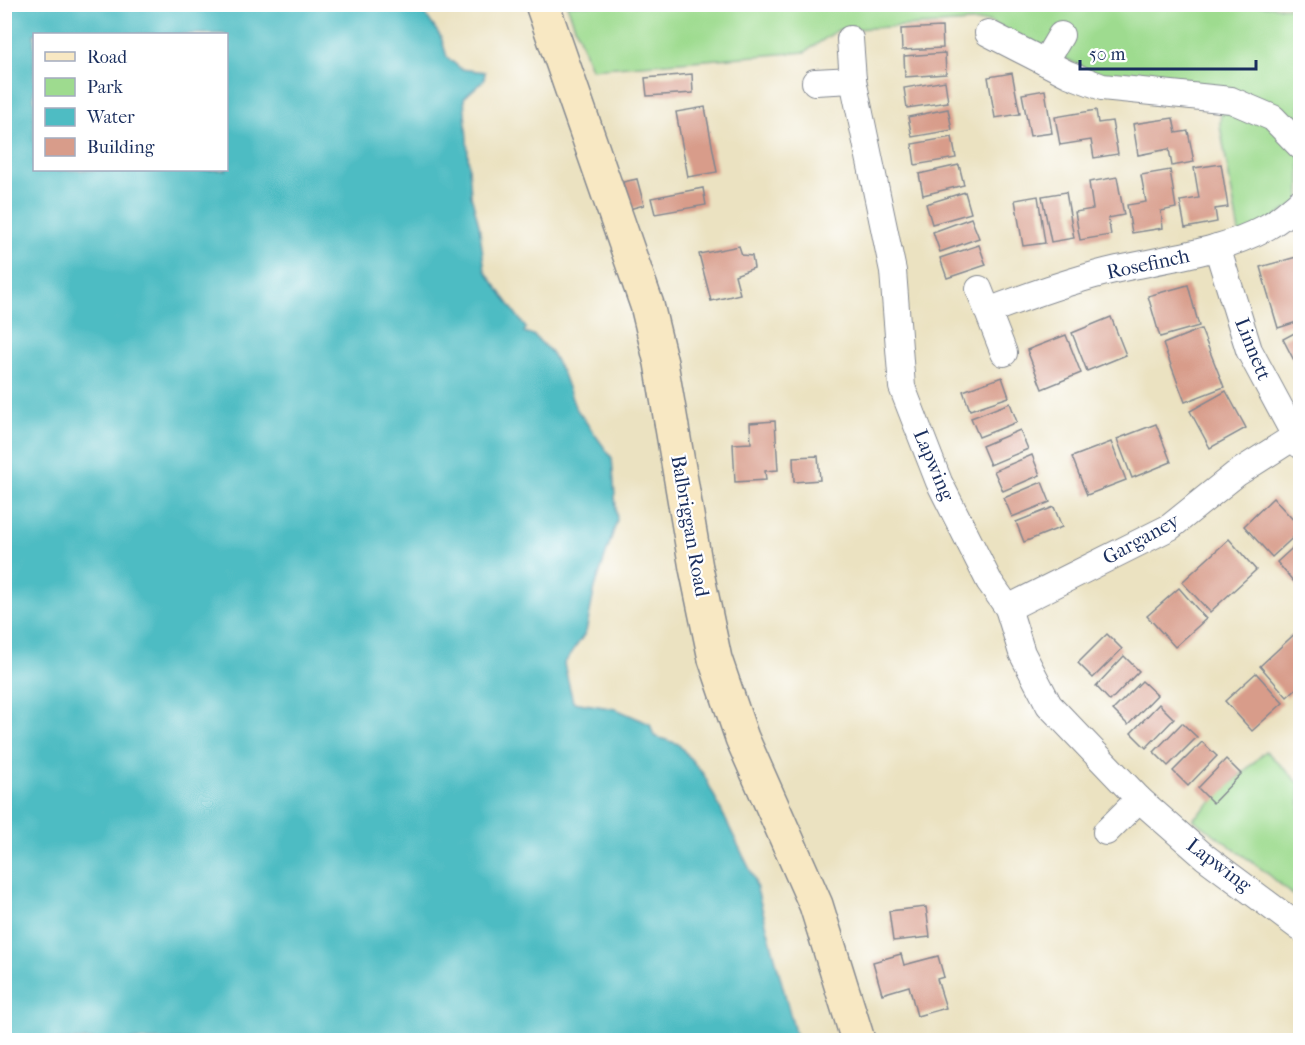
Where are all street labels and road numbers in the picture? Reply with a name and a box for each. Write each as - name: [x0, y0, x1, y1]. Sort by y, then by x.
- street label: Rosefinch: [1104, 244, 1192, 284]
- street label: Linnett: [1230, 314, 1276, 384]
- street label: Lapwing: [909, 426, 959, 504]
- street label: Balbriggan Road: [666, 453, 714, 600]
- street label: Garganey: [1099, 508, 1184, 569]
- street label: Lapwing: [1182, 833, 1256, 897]

